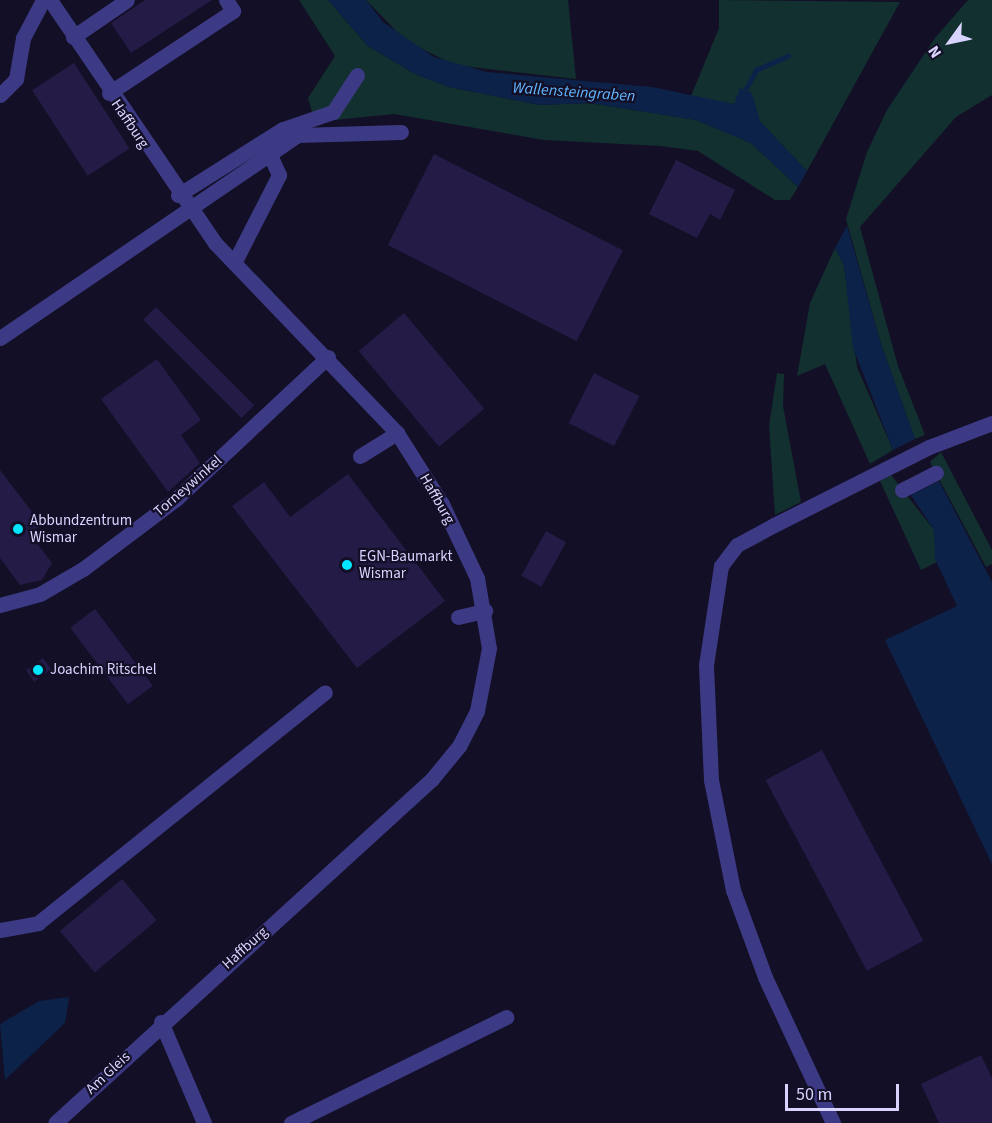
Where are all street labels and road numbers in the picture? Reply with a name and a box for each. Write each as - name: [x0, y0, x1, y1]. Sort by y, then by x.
- street label: Haffburg: [107, 96, 153, 152]
- street label: Torneywinkel: [150, 452, 226, 520]
- street label: Haffburg: [415, 471, 459, 527]
- street label: Haffburg: [219, 923, 271, 973]
- street label: Am Gleis: [82, 1048, 134, 1098]

